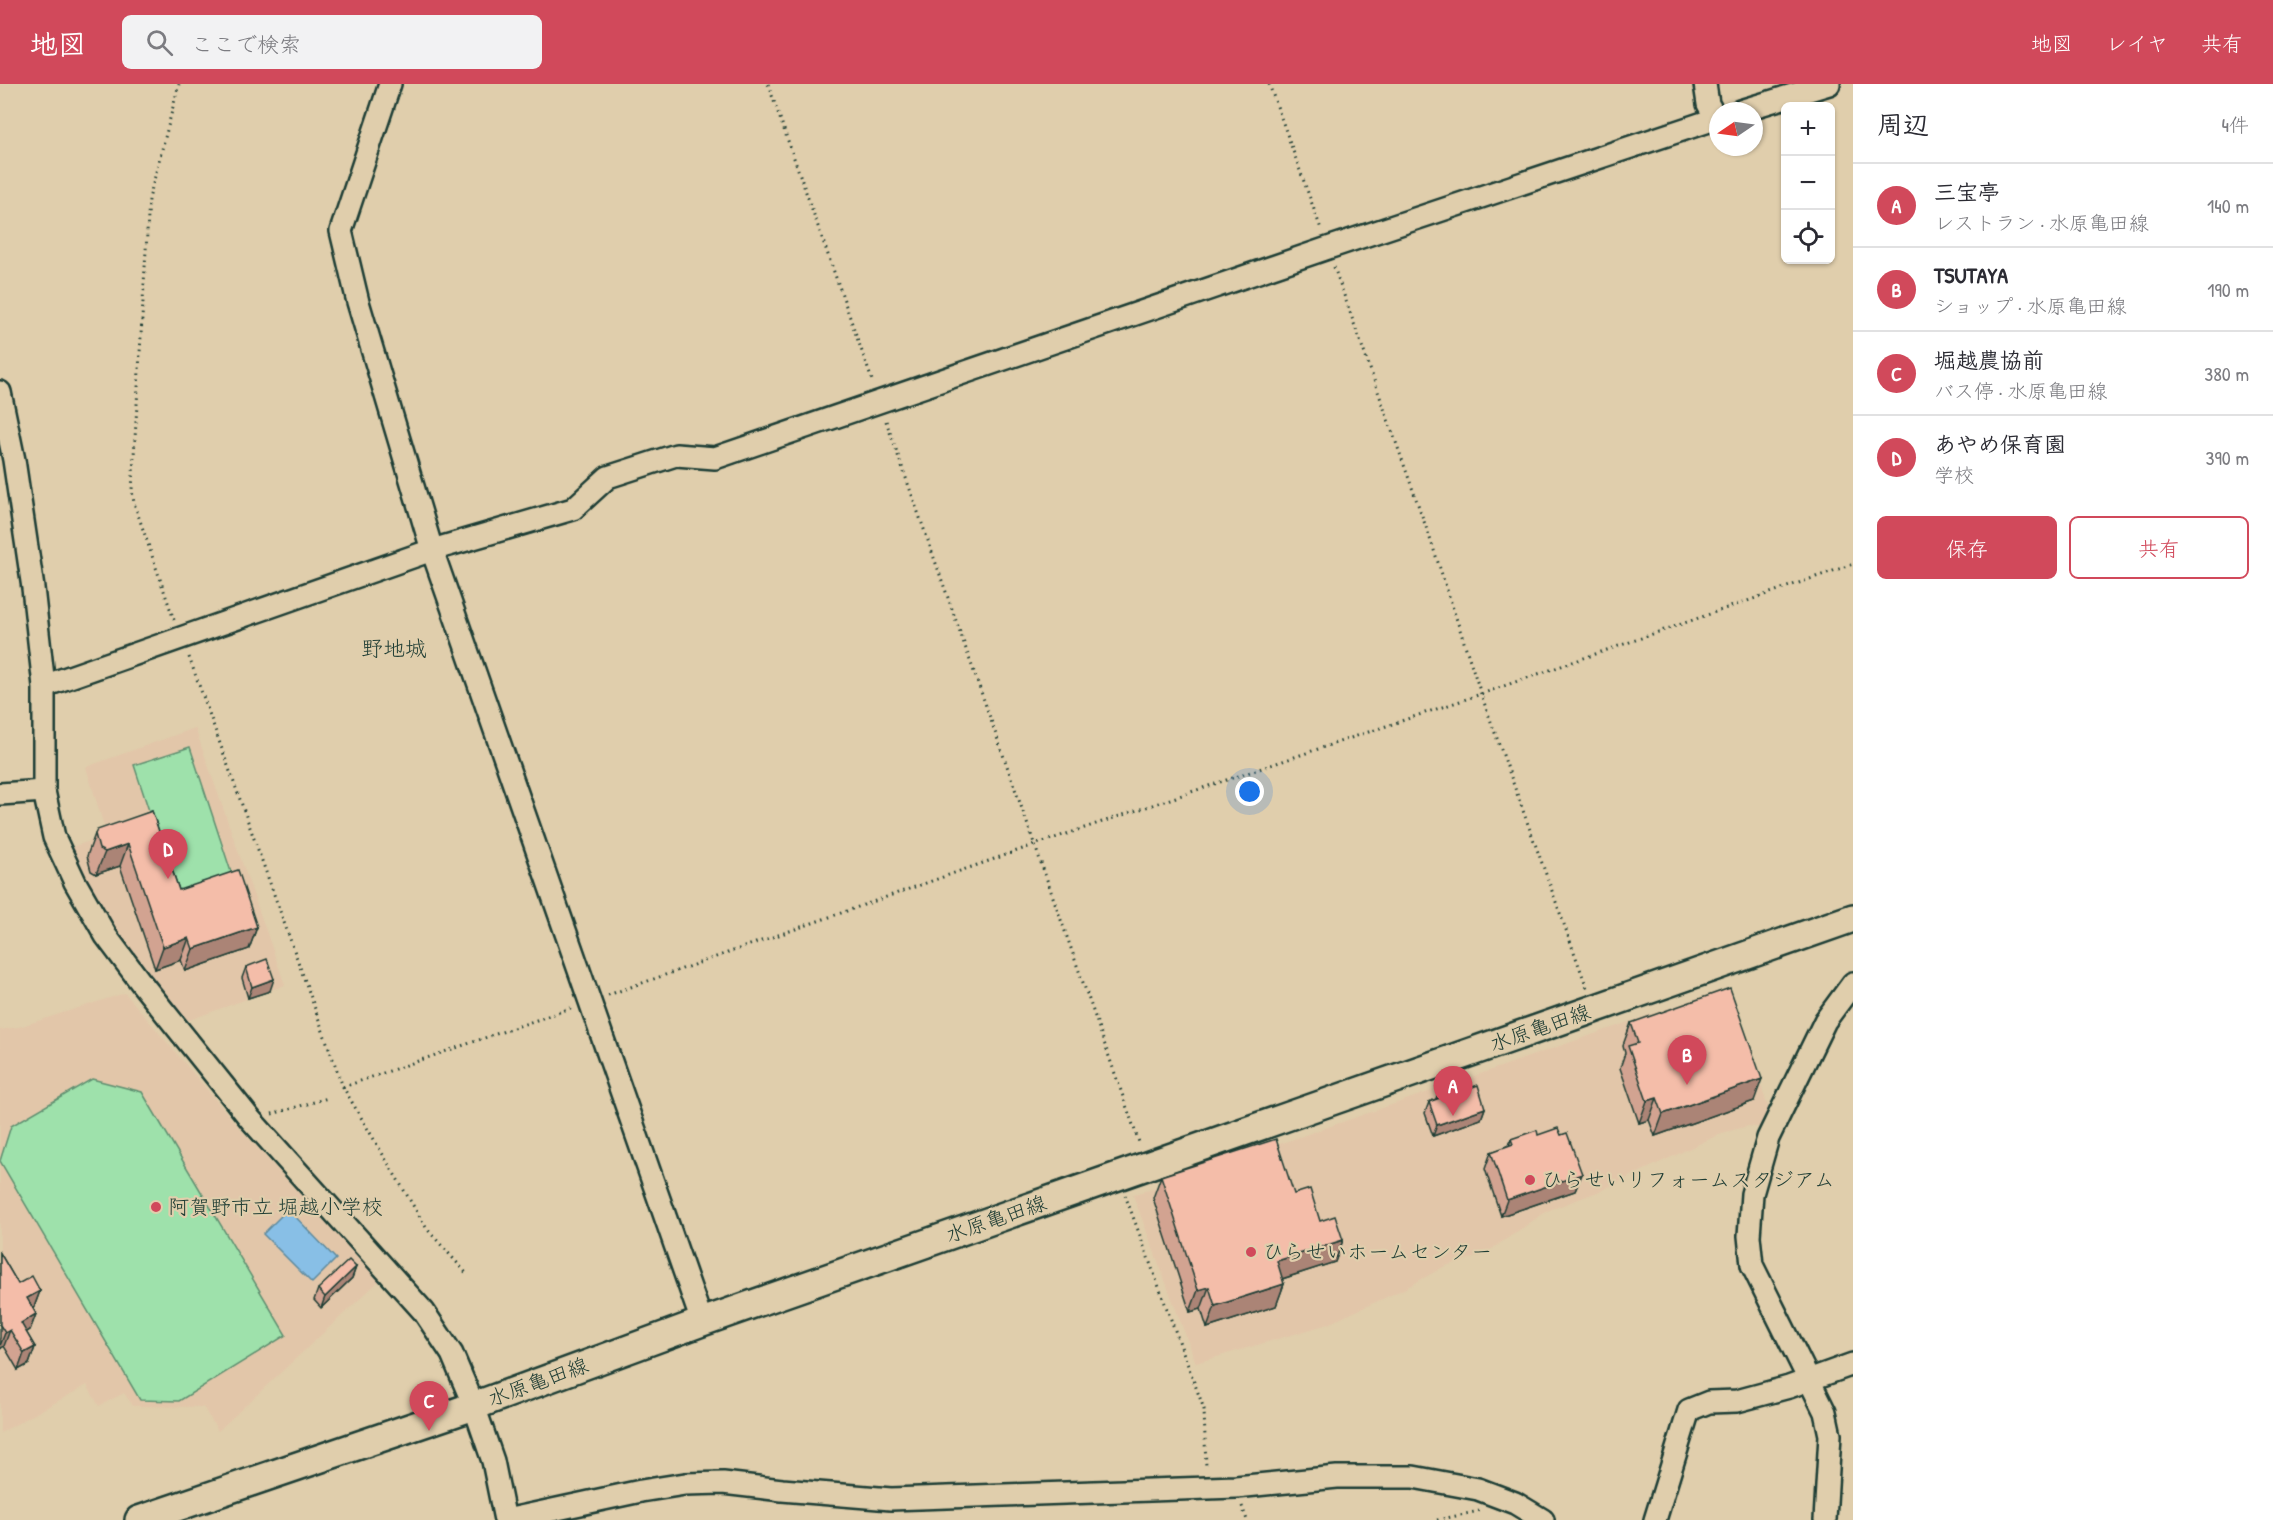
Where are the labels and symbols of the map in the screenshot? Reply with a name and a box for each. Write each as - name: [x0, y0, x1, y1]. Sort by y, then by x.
- north arrow: [1709, 102, 1763, 156]
- district label: 野地城: [361, 633, 427, 663]
- your location: [1235, 777, 1264, 806]
- pin: D: [148, 830, 188, 879]
- street label: 水原亀田線: [1485, 997, 1594, 1058]
- pin: B: [1668, 1036, 1706, 1085]
- pin: A: [1434, 1066, 1472, 1116]
- place label: ひらせいリフォームスタジアム: [1542, 1165, 1835, 1194]
- marker: ひらせいリフォームスタジアム: [1523, 1173, 1537, 1187]
- street label: 水原亀田線: [941, 1188, 1050, 1249]
- place label: 阿賀野市立 堀越小学校: [168, 1192, 383, 1221]
- marker: 阿賀野市立 堀越小学校: [149, 1200, 163, 1214]
- place label: ひらせいホームセンター: [1263, 1237, 1492, 1266]
- marker: ひらせいホームセンター: [1244, 1245, 1258, 1259]
- street label: 水原亀田線: [484, 1350, 592, 1413]
- pin: C: [410, 1382, 448, 1431]

